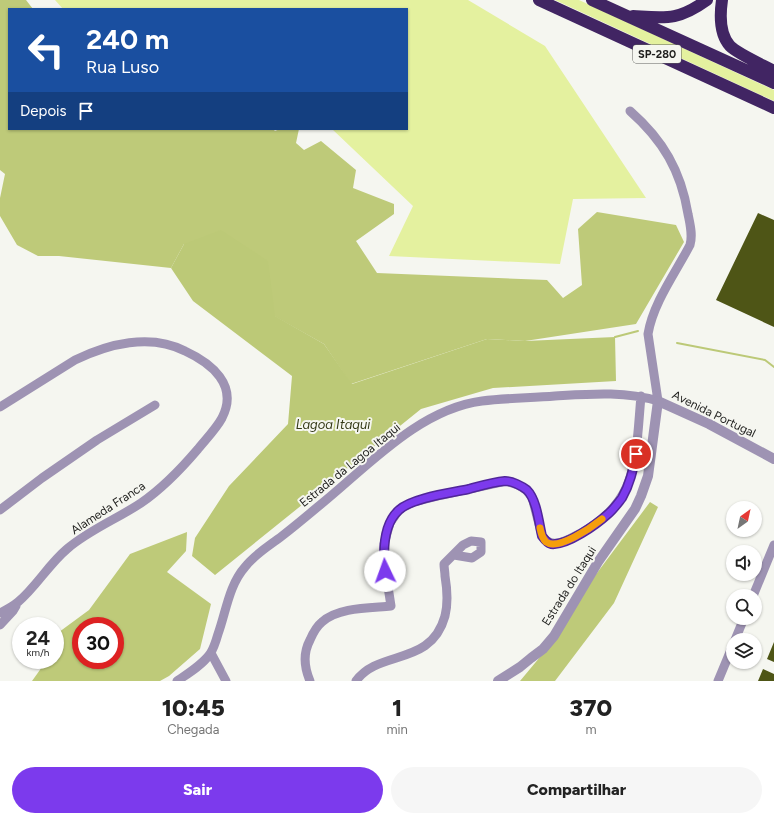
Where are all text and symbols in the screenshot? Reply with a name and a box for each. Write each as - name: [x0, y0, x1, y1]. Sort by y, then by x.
- text: 240 m: [86, 22, 169, 56]
- icon: left: [20, 24, 72, 76]
- road number: SP-280: [633, 45, 681, 63]
- text: Rua Luso: [86, 56, 159, 78]
- icon: arrive: [75, 100, 97, 122]
- text: Depois: [20, 102, 67, 120]
- street label: Avenida Portugal: [670, 388, 758, 440]
- water label: Lagoa Itaqui: [296, 417, 371, 432]
- street label: Estrada da Lagoa Itaqui: [297, 420, 403, 510]
- pin: [619, 437, 653, 471]
- icon: arrive: [625, 443, 647, 465]
- street label: Alameda Franca: [68, 479, 148, 537]
- north arrow: [726, 501, 762, 537]
- map controls: [726, 501, 762, 669]
- street label: Estrada do Itaqui: [539, 544, 599, 628]
- button: sound: [726, 545, 762, 581]
- position arrow: [364, 550, 406, 592]
- button: search: [726, 589, 762, 625]
- speed limit sign: 30: [72, 617, 124, 669]
- text: 24: [26, 626, 50, 650]
- button: layers: [726, 633, 762, 669]
- text: km/h: [27, 646, 49, 659]
- text: 10:45: [162, 693, 225, 722]
- text: 1: [392, 693, 402, 722]
- text: 370: [570, 693, 612, 722]
- text: Chegada: [167, 722, 219, 737]
- text: min: [387, 722, 408, 737]
- text: m: [585, 722, 596, 737]
- button: Sair: [12, 767, 383, 813]
- button: Compartilhar: [391, 767, 762, 813]

